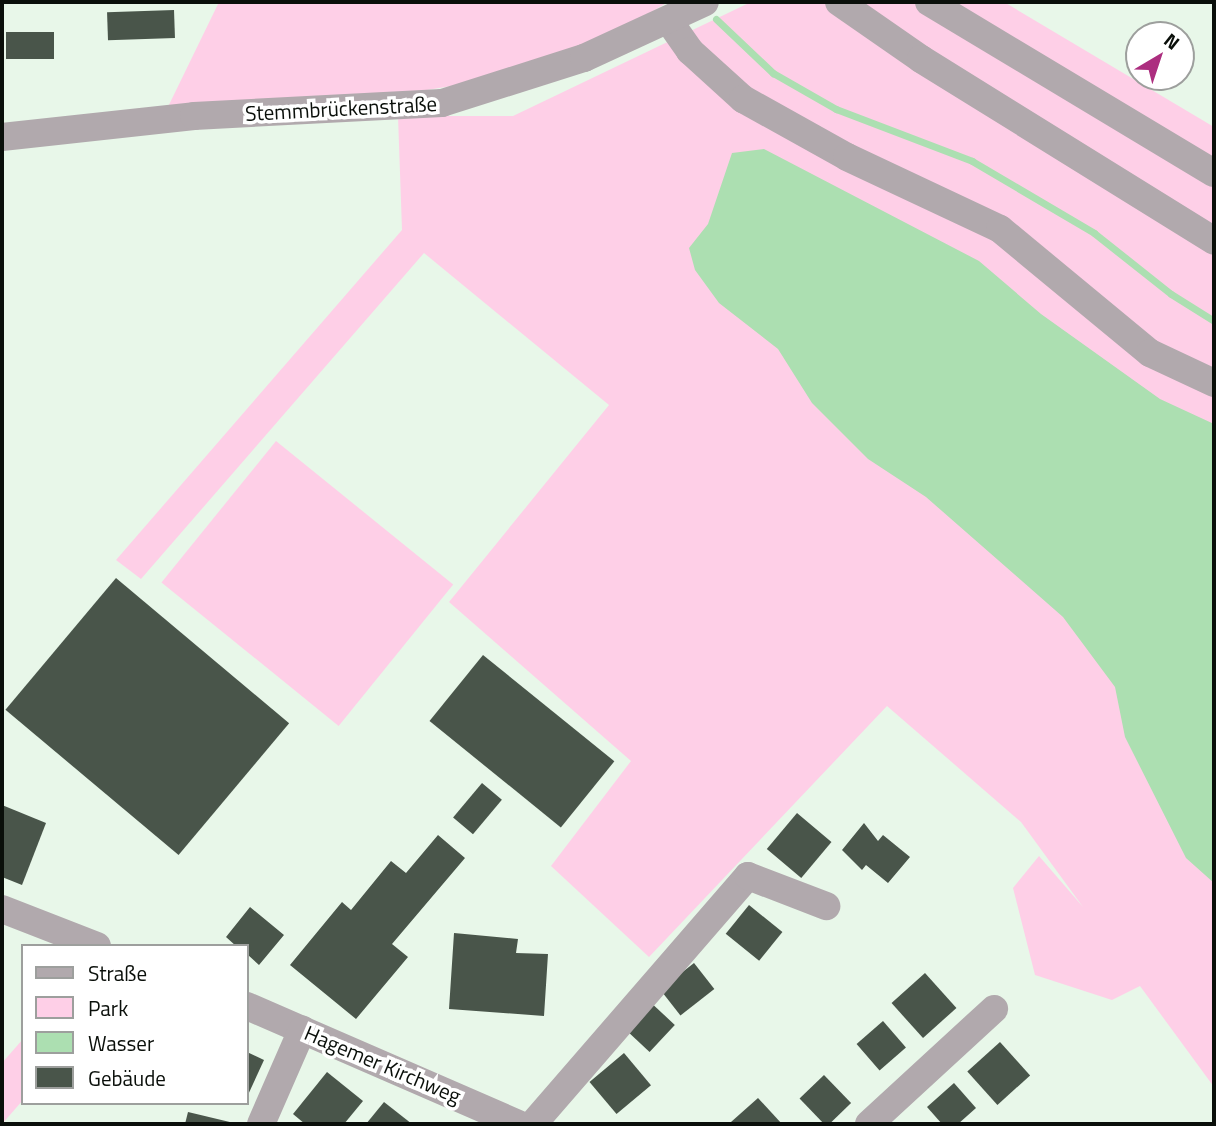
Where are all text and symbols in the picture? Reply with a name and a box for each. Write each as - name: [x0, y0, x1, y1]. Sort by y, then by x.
- north arrow: [1125, 21, 1195, 91]
- text: N: [1158, 25, 1187, 56]
- street label: Stemmbrückenstraße: [244, 90, 438, 126]
- legend: [21, 944, 248, 1105]
- text: Straße: [88, 957, 147, 989]
- text: Park: [88, 992, 128, 1024]
- street label: Hagemer Kirchweg: [301, 1020, 465, 1108]
- text: Wasser: [88, 1027, 154, 1059]
- text: Gebäude: [88, 1062, 166, 1094]

